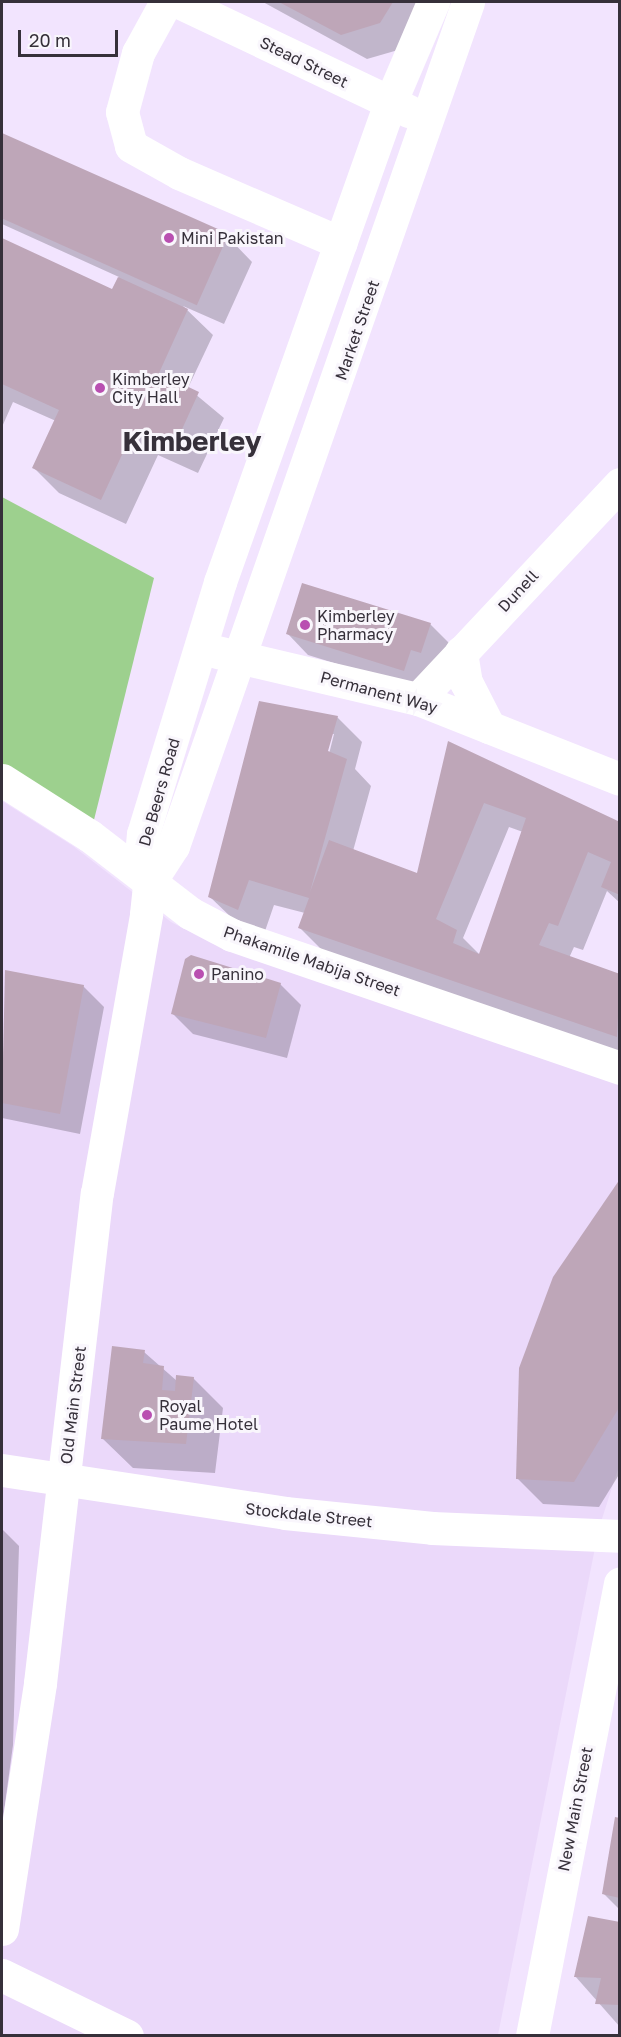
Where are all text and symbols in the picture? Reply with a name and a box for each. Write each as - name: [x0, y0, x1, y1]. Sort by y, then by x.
- scale bar: [21, 18, 122, 56]
- text: 20 m: [29, 29, 71, 51]
- street label: Stead Street: [257, 32, 351, 92]
- place label: Mini Pakistan: [181, 228, 284, 248]
- marker: Mini Pakistan: [162, 231, 176, 245]
- street label: Market Street: [331, 277, 383, 383]
- place label: Kimberley City Hall: [112, 369, 190, 407]
- marker: Kimberley City Hall: [93, 381, 107, 395]
- district label: Kimberley: [122, 424, 262, 458]
- street label: Dunell: [494, 566, 542, 616]
- place label: Kimberley Pharmacy: [317, 606, 395, 644]
- marker: Kimberley Pharmacy: [298, 618, 312, 632]
- street label: Permanent Way: [318, 667, 440, 717]
- street label: De Beers Road: [134, 736, 184, 848]
- street label: Phakamile Mabija Street: [221, 922, 403, 1000]
- place label: Panino: [211, 964, 264, 984]
- marker: Panino: [192, 967, 206, 981]
- street label: Old Main Street: [56, 1345, 90, 1465]
- place label: Royal Paume Hotel: [159, 1396, 258, 1434]
- marker: Royal Paume Hotel: [140, 1408, 154, 1422]
- street label: Stockdale Street: [244, 1499, 374, 1531]
- street label: New Main Street: [554, 1745, 596, 1873]

